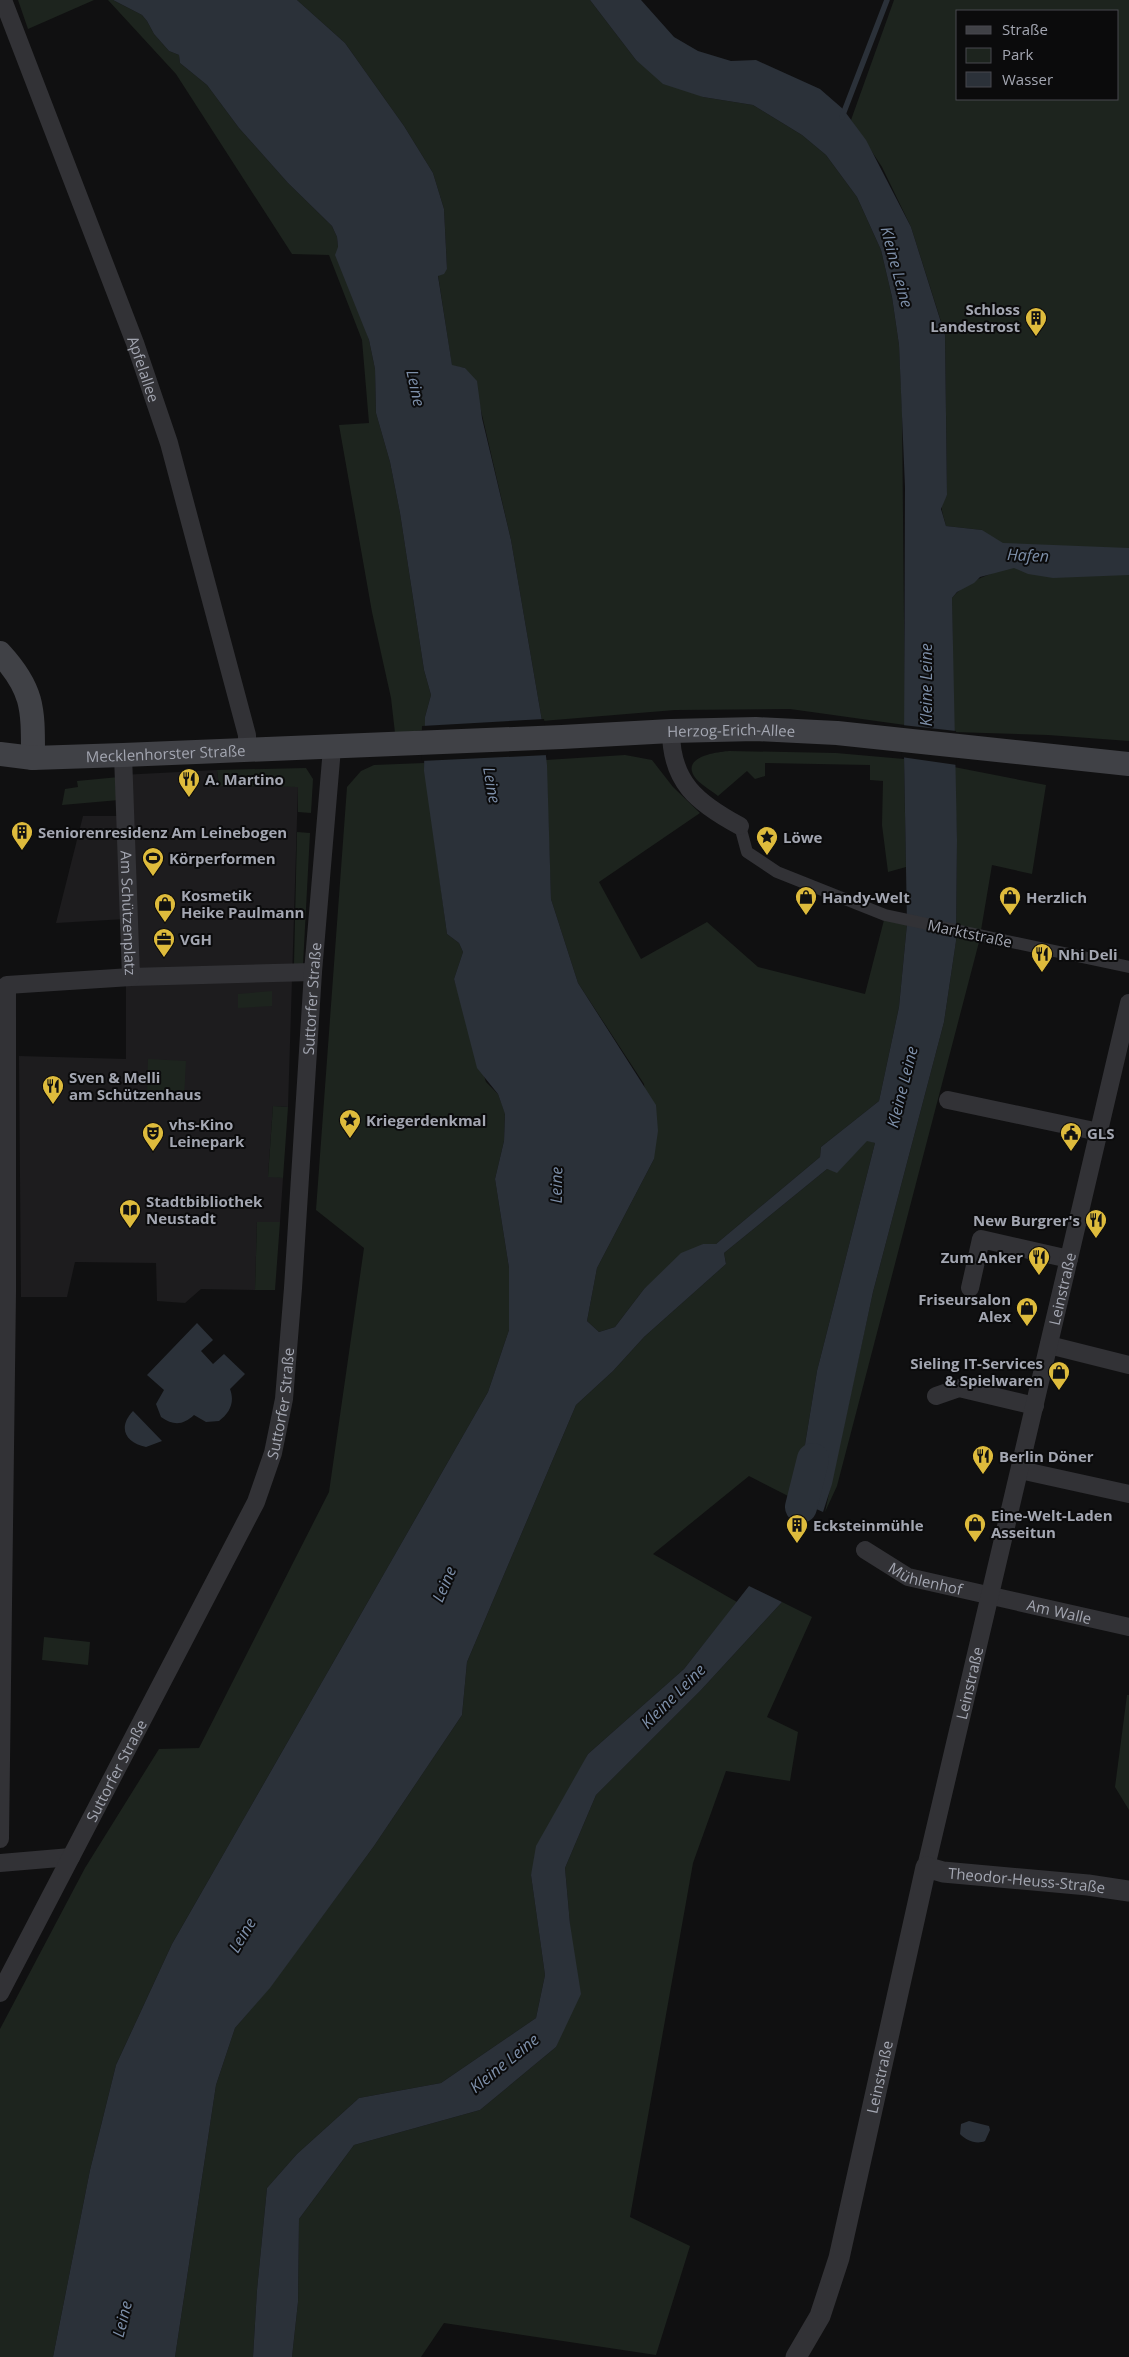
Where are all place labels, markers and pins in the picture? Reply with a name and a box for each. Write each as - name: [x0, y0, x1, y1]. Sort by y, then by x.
- place label: Schloss Landestrost: [930, 299, 1020, 336]
- building icon: Schloss Landestrost: [1024, 306, 1048, 337]
- restaurant icon: A. Martino: [177, 767, 201, 798]
- place label: A. Martino: [205, 769, 284, 789]
- building icon: Seniorenresidenz Am Leinebogen: [10, 820, 34, 851]
- place label: Seniorenresidenz Am Leinebogen: [38, 822, 287, 842]
- place icon: Löwe: [755, 825, 779, 856]
- place label: Löwe: [783, 827, 823, 847]
- sports icon: Körperformen: [141, 846, 165, 877]
- place label: Körperformen: [169, 848, 276, 868]
- place label: Kosmetik Heike Paulmann: [181, 885, 304, 922]
- shop icon: Handy-Welt: [794, 885, 818, 916]
- shop icon: Herzlich: [998, 885, 1022, 916]
- place label: Handy-Welt: [822, 887, 910, 907]
- place label: Herzlich: [1026, 887, 1087, 907]
- shop icon: Kosmetik Heike Paulmann: [153, 892, 177, 923]
- office icon: VGH: [152, 927, 176, 958]
- place label: VGH: [180, 929, 212, 949]
- restaurant icon: Nhi Deli: [1030, 942, 1054, 973]
- place label: Nhi Deli: [1058, 944, 1118, 964]
- place label: Sven & Melli am Schützenhaus: [69, 1067, 201, 1104]
- restaurant icon: Sven & Melli am Schützenhaus: [41, 1074, 65, 1105]
- place icon: Kriegerdenkmal: [338, 1108, 362, 1139]
- place label: Kriegerdenkmal: [366, 1110, 486, 1130]
- place label: vhs-Kino Leinepark: [169, 1114, 245, 1151]
- theatre icon: vhs-Kino Leinepark: [141, 1121, 165, 1152]
- public building icon: GLS: [1059, 1121, 1083, 1152]
- place label: GLS: [1087, 1123, 1115, 1143]
- place label: Stadtbibliothek Neustadt: [146, 1191, 263, 1228]
- library icon: Stadtbibliothek Neustadt: [118, 1198, 142, 1229]
- restaurant icon: New Burgrer's: [1084, 1208, 1108, 1239]
- place label: New Burgrer's: [973, 1210, 1080, 1230]
- restaurant icon: Zum Anker: [1027, 1245, 1051, 1276]
- place label: Zum Anker: [941, 1247, 1023, 1267]
- place label: Friseursalon Alex: [918, 1289, 1011, 1326]
- shop icon: Friseursalon Alex: [1015, 1296, 1039, 1327]
- place label: Sieling IT-Services & Spielwaren: [910, 1353, 1043, 1390]
- shop icon: Sieling IT-Services & Spielwaren: [1047, 1360, 1071, 1391]
- restaurant icon: Berlin Döner: [971, 1444, 995, 1475]
- place label: Berlin Döner: [999, 1446, 1094, 1466]
- place label: Eine-Welt-Laden Asseitun: [991, 1505, 1113, 1542]
- shop icon: Eine-Welt-Laden Asseitun: [963, 1512, 987, 1543]
- building icon: Ecksteinmühle: [785, 1513, 809, 1544]
- place label: Ecksteinmühle: [813, 1515, 924, 1535]

